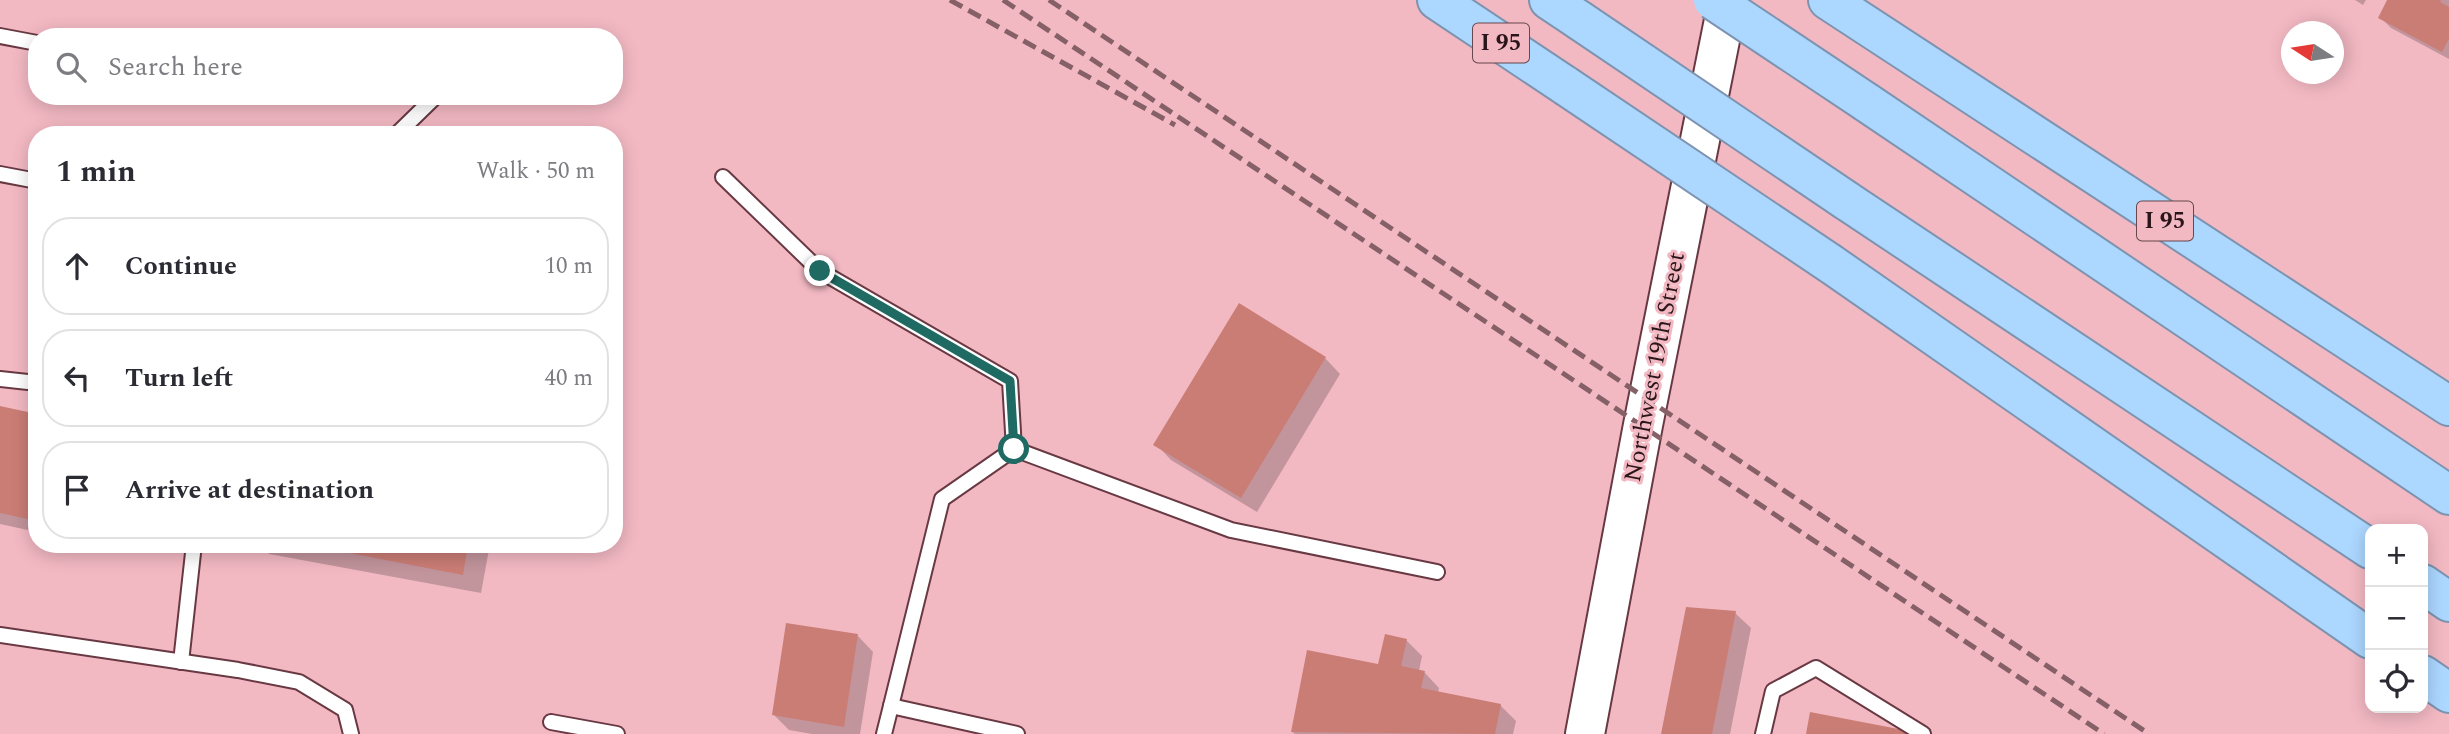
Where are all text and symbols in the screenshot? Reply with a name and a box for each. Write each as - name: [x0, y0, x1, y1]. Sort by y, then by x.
- north arrow: [2281, 21, 2344, 84]
- road number: I 95: [1473, 24, 1529, 62]
- search box: [28, 28, 623, 105]
- text: Search here: [108, 47, 243, 87]
- icon: search: [52, 48, 90, 86]
- text: 1 min: [56, 149, 136, 195]
- text: Walk · 50 m: [476, 154, 595, 189]
- road number: I 95: [2137, 202, 2193, 241]
- text: Continue: [125, 246, 237, 286]
- icon: ahead: [58, 247, 96, 285]
- text: 10 m: [544, 249, 593, 284]
- street label: Northwest 19th Street: [1615, 249, 1695, 485]
- route end: [804, 255, 835, 286]
- text: Turn left: [125, 358, 233, 398]
- icon: left: [58, 359, 96, 397]
- text: 40 m: [544, 361, 593, 396]
- route start: [998, 433, 1029, 464]
- text: Arrive at destination: [125, 470, 374, 510]
- icon: arrive: [58, 471, 96, 509]
- map controls: [2365, 524, 2428, 713]
- button: +: [2365, 524, 2428, 587]
- button: −: [2365, 587, 2428, 650]
- button: locate: [2365, 650, 2428, 713]

